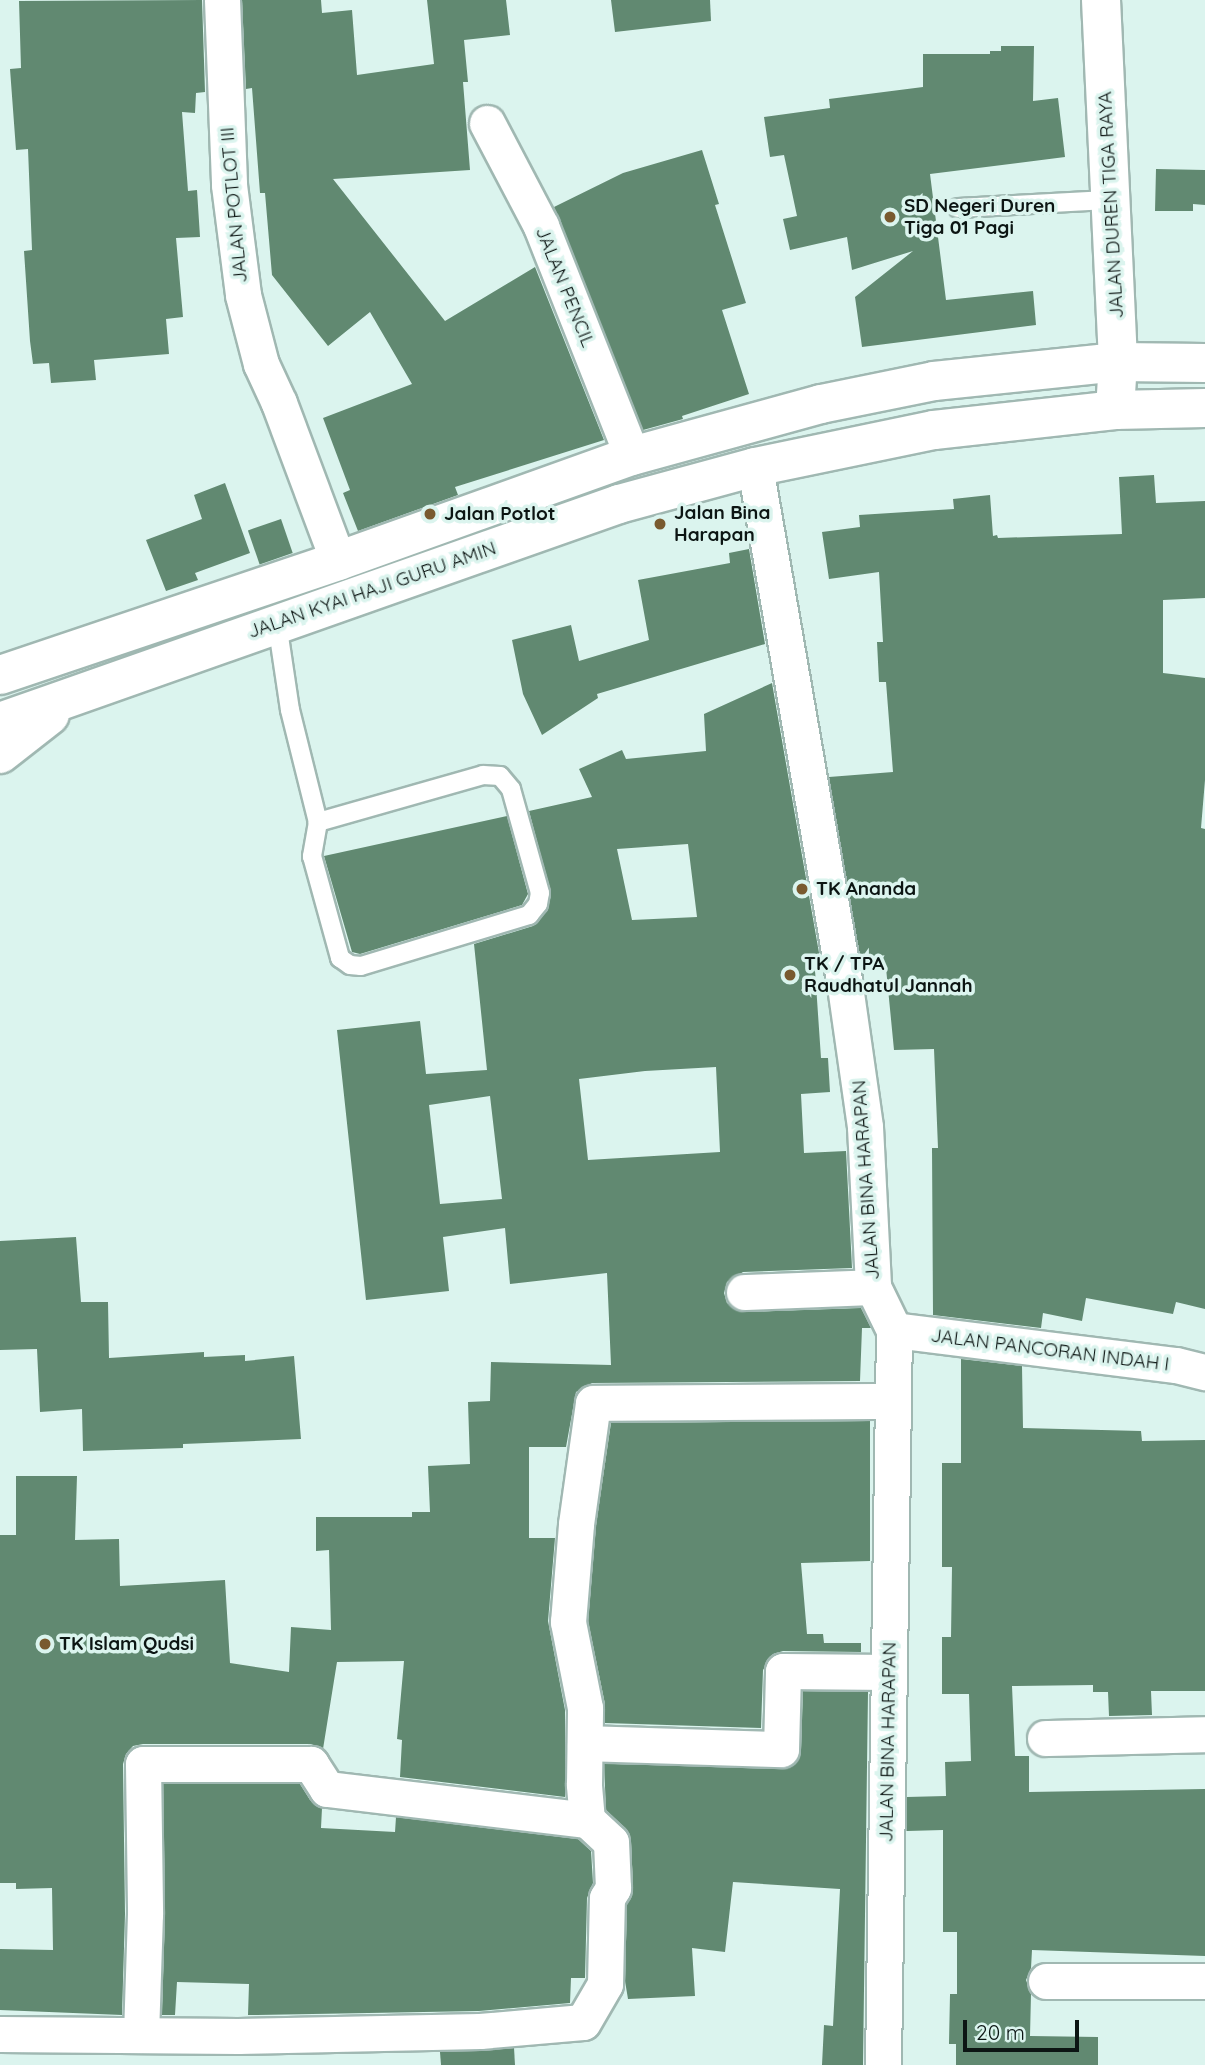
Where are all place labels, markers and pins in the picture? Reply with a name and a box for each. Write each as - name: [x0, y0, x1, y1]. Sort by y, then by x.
- place label: SD Negeri Duren Tiga 01 Pagi: [904, 195, 1055, 239]
- marker: SD Negeri Duren Tiga 01 Pagi: [882, 209, 898, 225]
- place label: Jalan Bina Harapan: [674, 502, 770, 546]
- place label: Jalan Potlot: [444, 503, 556, 525]
- marker: Jalan Potlot: [422, 506, 438, 522]
- marker: Jalan Bina Harapan: [652, 516, 668, 532]
- place label: TK Ananda: [816, 878, 916, 900]
- marker: TK Ananda: [794, 881, 810, 897]
- place label: TK / TPA Raudhatul Jannah: [804, 953, 973, 997]
- marker: TK / TPA Raudhatul Jannah: [782, 967, 798, 983]
- place label: TK Islam Qudsi: [59, 1633, 194, 1655]
- marker: TK Islam Qudsi: [37, 1636, 53, 1652]

